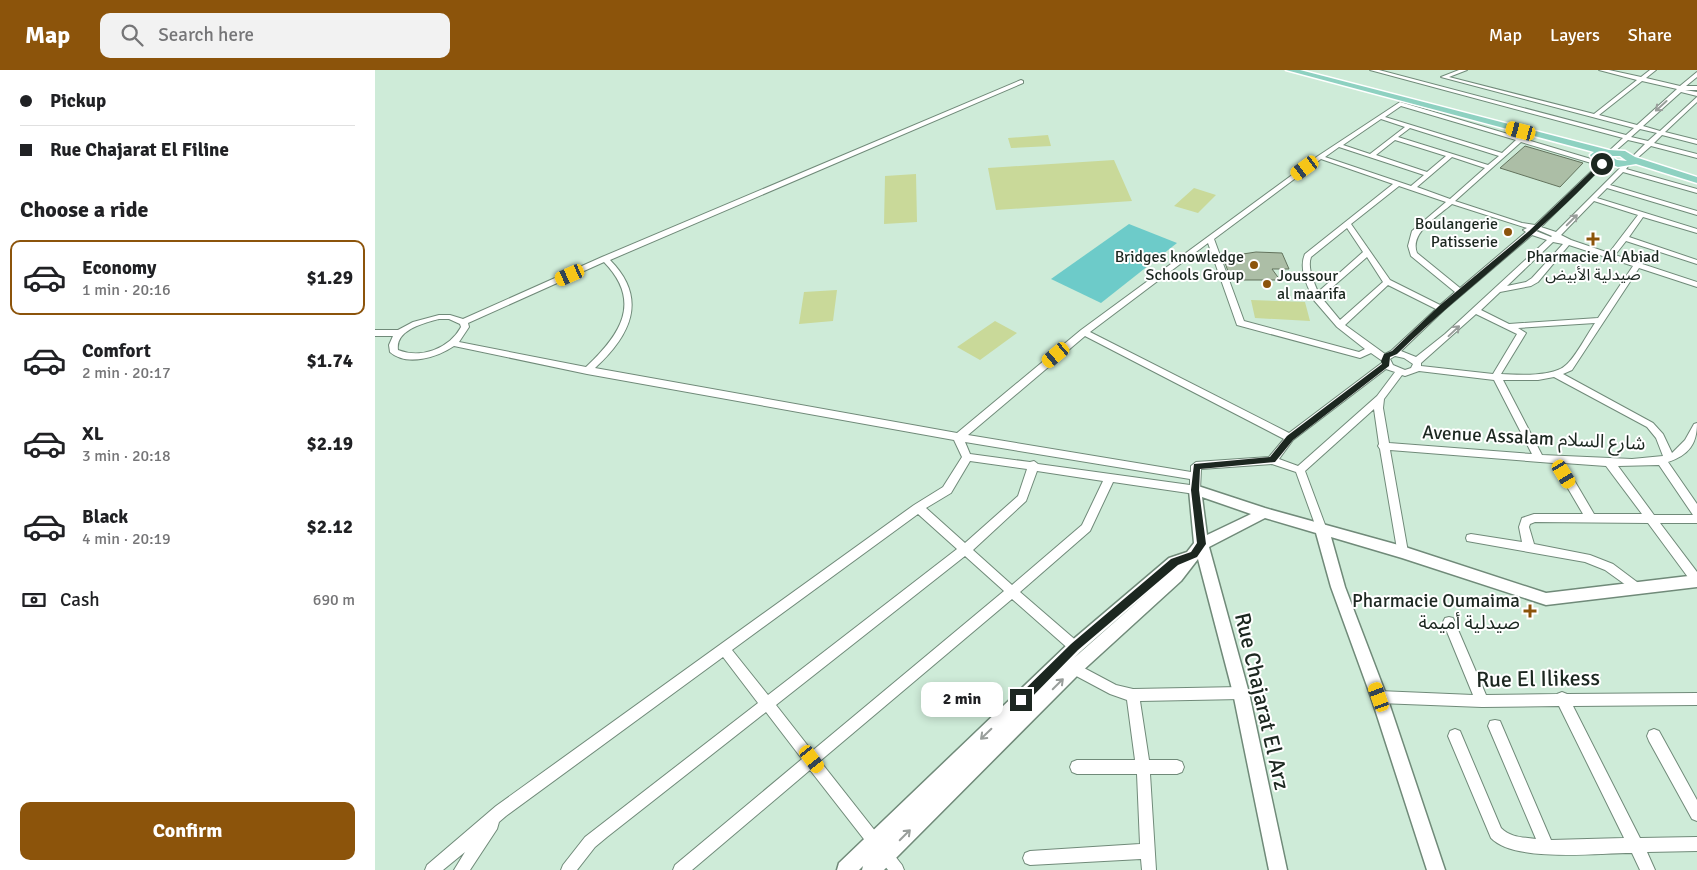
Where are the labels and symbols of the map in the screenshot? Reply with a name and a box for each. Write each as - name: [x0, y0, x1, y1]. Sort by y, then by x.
- one-way arrow: [1654, 100, 1667, 112]
- car: [1504, 120, 1537, 142]
- car: [1288, 153, 1321, 183]
- route start: [1591, 153, 1613, 175]
- place label: Boulangerie Patisserie: [1415, 214, 1498, 252]
- one-way arrow: [1566, 214, 1578, 226]
- marker: Boulangerie Patisserie: [1502, 226, 1514, 238]
- marker: Pharmacie Al Abiad صيدلية الأبيض: [1587, 233, 1599, 245]
- place label: Bridges knowledge Schools Group: [1115, 247, 1244, 285]
- place label: Pharmacie Al Abiad صيدلية الأبيض: [1526, 247, 1660, 285]
- marker: Bridges knowledge Schools Group: [1248, 259, 1260, 271]
- car: [553, 262, 586, 288]
- place label: Joussour al maarifa: [1277, 266, 1346, 304]
- marker: Joussour al maarifa: [1261, 278, 1273, 290]
- one-way arrow: [1447, 325, 1460, 337]
- car: [1039, 340, 1072, 370]
- street label: Avenue Assalam شارع السلام: [1422, 420, 1646, 458]
- car: [1549, 457, 1578, 491]
- place label: Pharmacie Oumaima صيدلية أميمة: [1352, 589, 1520, 635]
- marker: Pharmacie Oumaima صيدلية أميمة: [1524, 605, 1536, 617]
- street label: Rue Chajarat El Arz: [1229, 610, 1296, 792]
- street label: Rue El Ilikess: [1476, 664, 1600, 693]
- one-way arrow: [1051, 678, 1064, 690]
- car: [1366, 680, 1391, 714]
- callout: 2 min: [921, 682, 1003, 718]
- route end: [1010, 689, 1032, 711]
- one-way arrow: [980, 728, 993, 740]
- car: [796, 743, 827, 775]
- one-way arrow: [899, 829, 911, 842]

